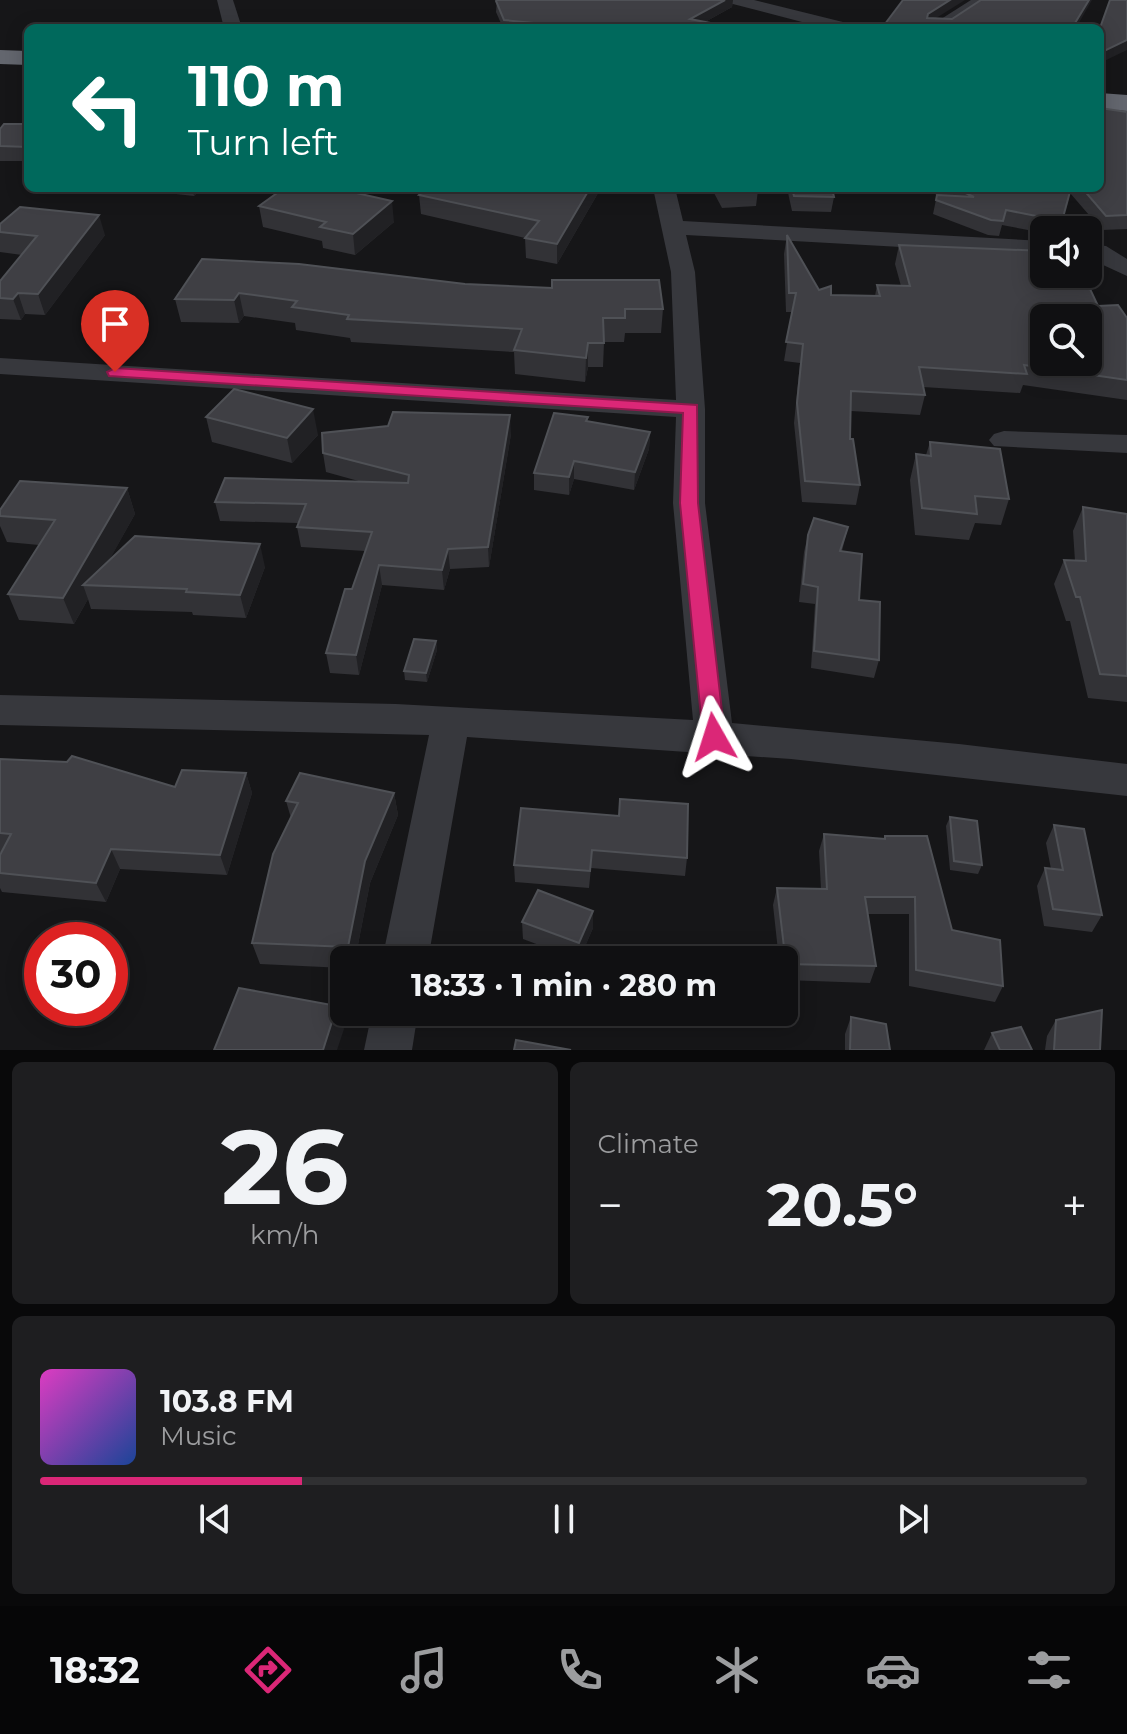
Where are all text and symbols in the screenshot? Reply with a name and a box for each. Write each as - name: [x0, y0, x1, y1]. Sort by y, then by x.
- text: 110 m: [188, 52, 345, 120]
- icon: left: [56, 56, 160, 160]
- text: Turn left: [188, 120, 339, 164]
- map controls: [1030, 216, 1102, 376]
- button: sound: [1030, 216, 1102, 288]
- pin: [81, 290, 149, 372]
- icon: arrive: [93, 302, 137, 346]
- button: search: [1030, 304, 1102, 376]
- position arrow: [672, 695, 756, 779]
- speed limit sign: 30: [24, 922, 128, 1026]
- text: 18:33 · 1 min · 280 m: [411, 967, 717, 1004]
- text: 26: [221, 1103, 349, 1230]
- text: Climate: [598, 1128, 699, 1160]
- text: 20.5°: [767, 1168, 918, 1241]
- text: −: [598, 1178, 623, 1232]
- text: +: [1062, 1178, 1087, 1232]
- text: km/h: [250, 1219, 319, 1251]
- text: 103.8 FM: [160, 1383, 294, 1420]
- text: Music: [160, 1420, 237, 1452]
- icon: previous: [193, 1497, 237, 1541]
- icon: pause: [542, 1497, 586, 1541]
- icon: next: [891, 1497, 935, 1541]
- icon: directions: [240, 1642, 296, 1698]
- icon: music: [396, 1642, 452, 1698]
- icon: phone: [552, 1642, 608, 1698]
- icon: climate: [709, 1642, 765, 1698]
- icon: car: [865, 1642, 921, 1698]
- icon: filters: [1021, 1642, 1077, 1698]
- text: 18:32: [50, 1648, 140, 1692]

